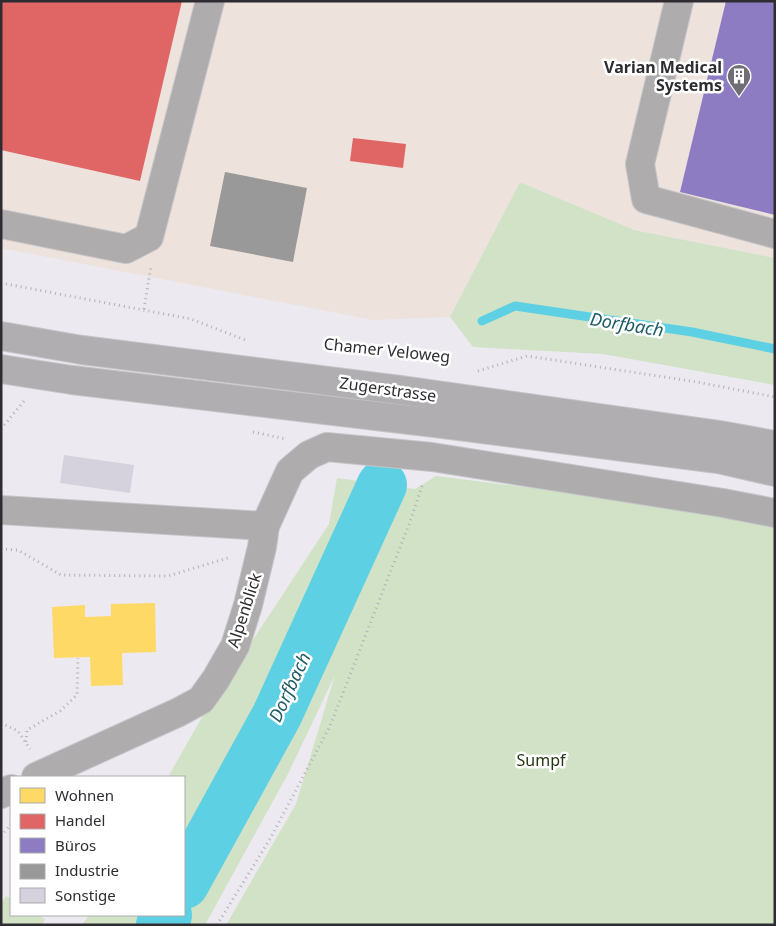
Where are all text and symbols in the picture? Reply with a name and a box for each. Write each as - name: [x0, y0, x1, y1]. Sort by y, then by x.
- place label: Varian Medical Systems: [604, 56, 722, 96]
- building icon: Varian Medical Systems: [726, 63, 752, 97]
- water label: Dorfbach: [588, 306, 666, 342]
- street label: Chamer Veloweg: [323, 332, 451, 368]
- street label: Zugerstrasse: [338, 371, 438, 407]
- street label: Alpenblick: [222, 569, 267, 650]
- water label: Dorfbach: [262, 648, 316, 726]
- park label: Sumpf: [517, 749, 567, 771]
- legend: [10, 776, 185, 916]
- text: Wohnen: [55, 785, 114, 805]
- text: Handel: [55, 810, 105, 830]
- text: Büros: [55, 835, 96, 855]
- text: Industrie: [55, 860, 119, 880]
- text: Sonstige: [55, 885, 116, 905]

